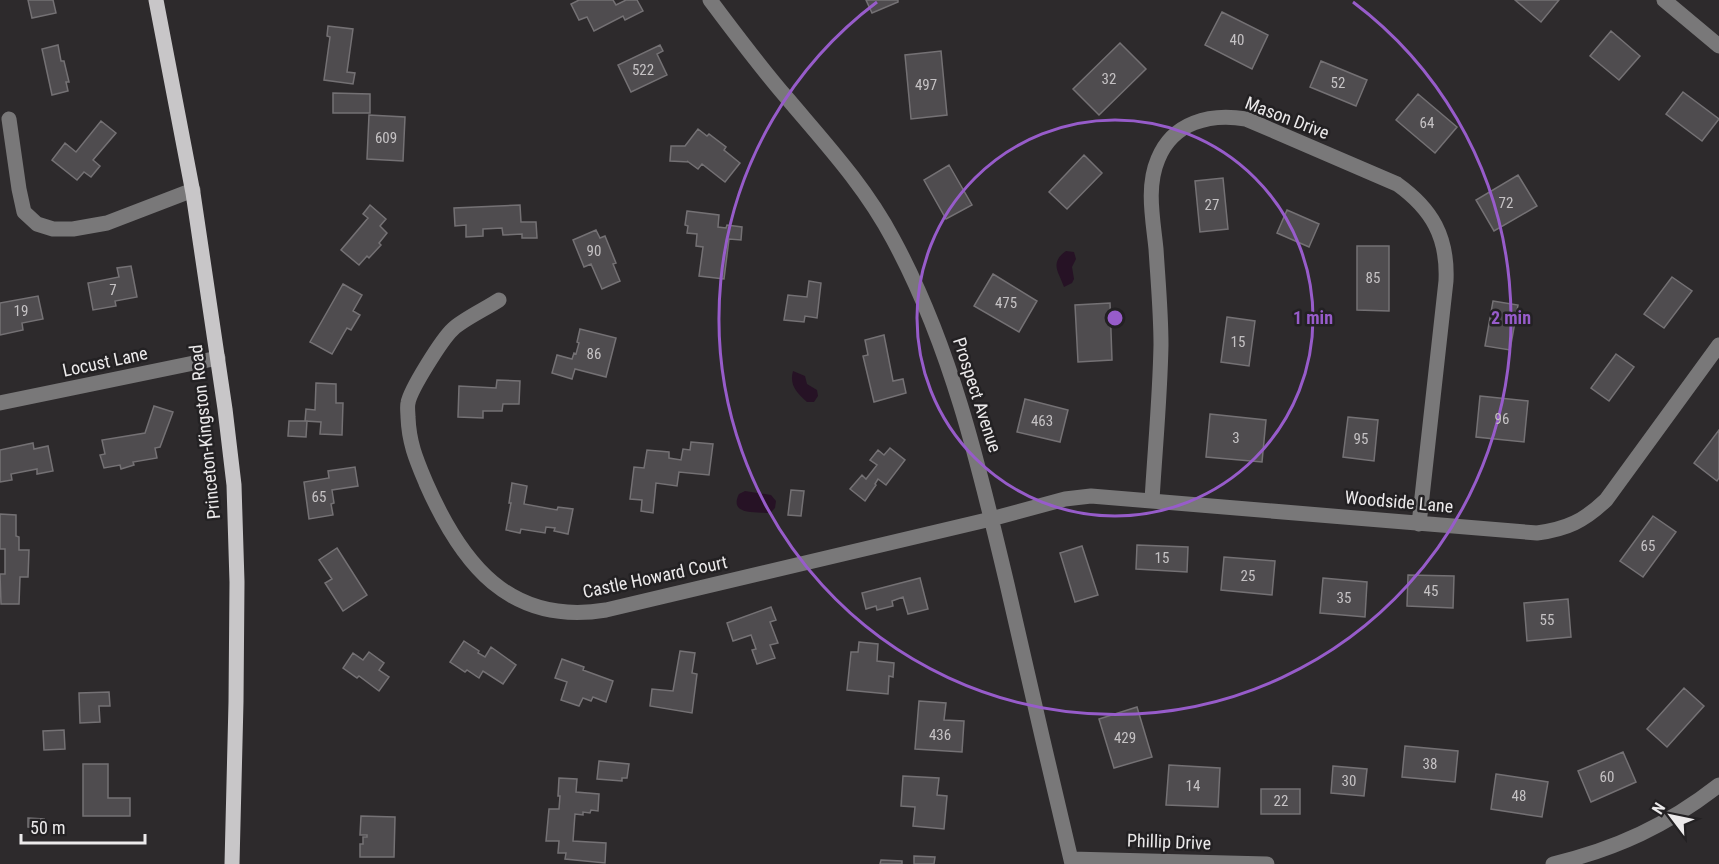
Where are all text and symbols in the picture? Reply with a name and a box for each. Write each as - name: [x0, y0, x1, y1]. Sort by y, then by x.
- house number: 40: [1230, 31, 1244, 49]
- house number: 522: [632, 61, 654, 79]
- house number: 32: [1102, 70, 1116, 88]
- house number: 52: [1331, 74, 1345, 92]
- house number: 497: [915, 76, 937, 94]
- street label: Mason Drive: [1242, 92, 1332, 143]
- house number: 64: [1420, 114, 1434, 132]
- house number: 609: [375, 129, 397, 147]
- house number: 72: [1499, 194, 1513, 212]
- house number: 27: [1205, 196, 1219, 214]
- house number: 90: [587, 242, 601, 260]
- house number: 85: [1366, 269, 1380, 287]
- house number: 7: [109, 281, 117, 299]
- house number: 475: [995, 294, 1017, 312]
- house number: 19: [14, 302, 28, 320]
- text: 1 min: [1293, 307, 1333, 328]
- text: 2 min: [1491, 307, 1531, 328]
- centre of rings: [1105, 308, 1125, 328]
- house number: 15: [1231, 333, 1245, 351]
- street label: Prospect Avenue: [949, 335, 1006, 455]
- street label: Locust Lane: [60, 342, 149, 381]
- street label: Princeton-Kingston Road: [185, 344, 224, 520]
- house number: 86: [587, 345, 601, 363]
- house number: 96: [1495, 410, 1509, 428]
- house number: 463: [1031, 412, 1053, 430]
- house number: 3: [1232, 429, 1240, 447]
- house number: 95: [1354, 430, 1368, 448]
- street label: Woodside Lane: [1344, 486, 1454, 517]
- house number: 65: [312, 488, 326, 506]
- house number: 65: [1641, 537, 1655, 555]
- house number: 15: [1155, 549, 1169, 567]
- street label: Castle Howard Court: [581, 551, 729, 602]
- house number: 25: [1241, 567, 1255, 585]
- house number: 45: [1424, 582, 1438, 600]
- house number: 35: [1337, 589, 1351, 607]
- house number: 55: [1540, 611, 1554, 629]
- house number: 436: [929, 726, 951, 744]
- house number: 429: [1114, 729, 1136, 747]
- house number: 38: [1423, 755, 1437, 773]
- house number: 60: [1600, 768, 1614, 786]
- house number: 30: [1342, 772, 1356, 790]
- house number: 14: [1186, 777, 1200, 795]
- north arrow: [1641, 786, 1701, 846]
- house number: 48: [1512, 787, 1526, 805]
- house number: 22: [1274, 792, 1288, 810]
- text: N: [1648, 799, 1669, 818]
- scale bar: [21, 807, 146, 845]
- text: 50 m: [30, 817, 65, 838]
- street label: Phillip Drive: [1127, 830, 1211, 853]

